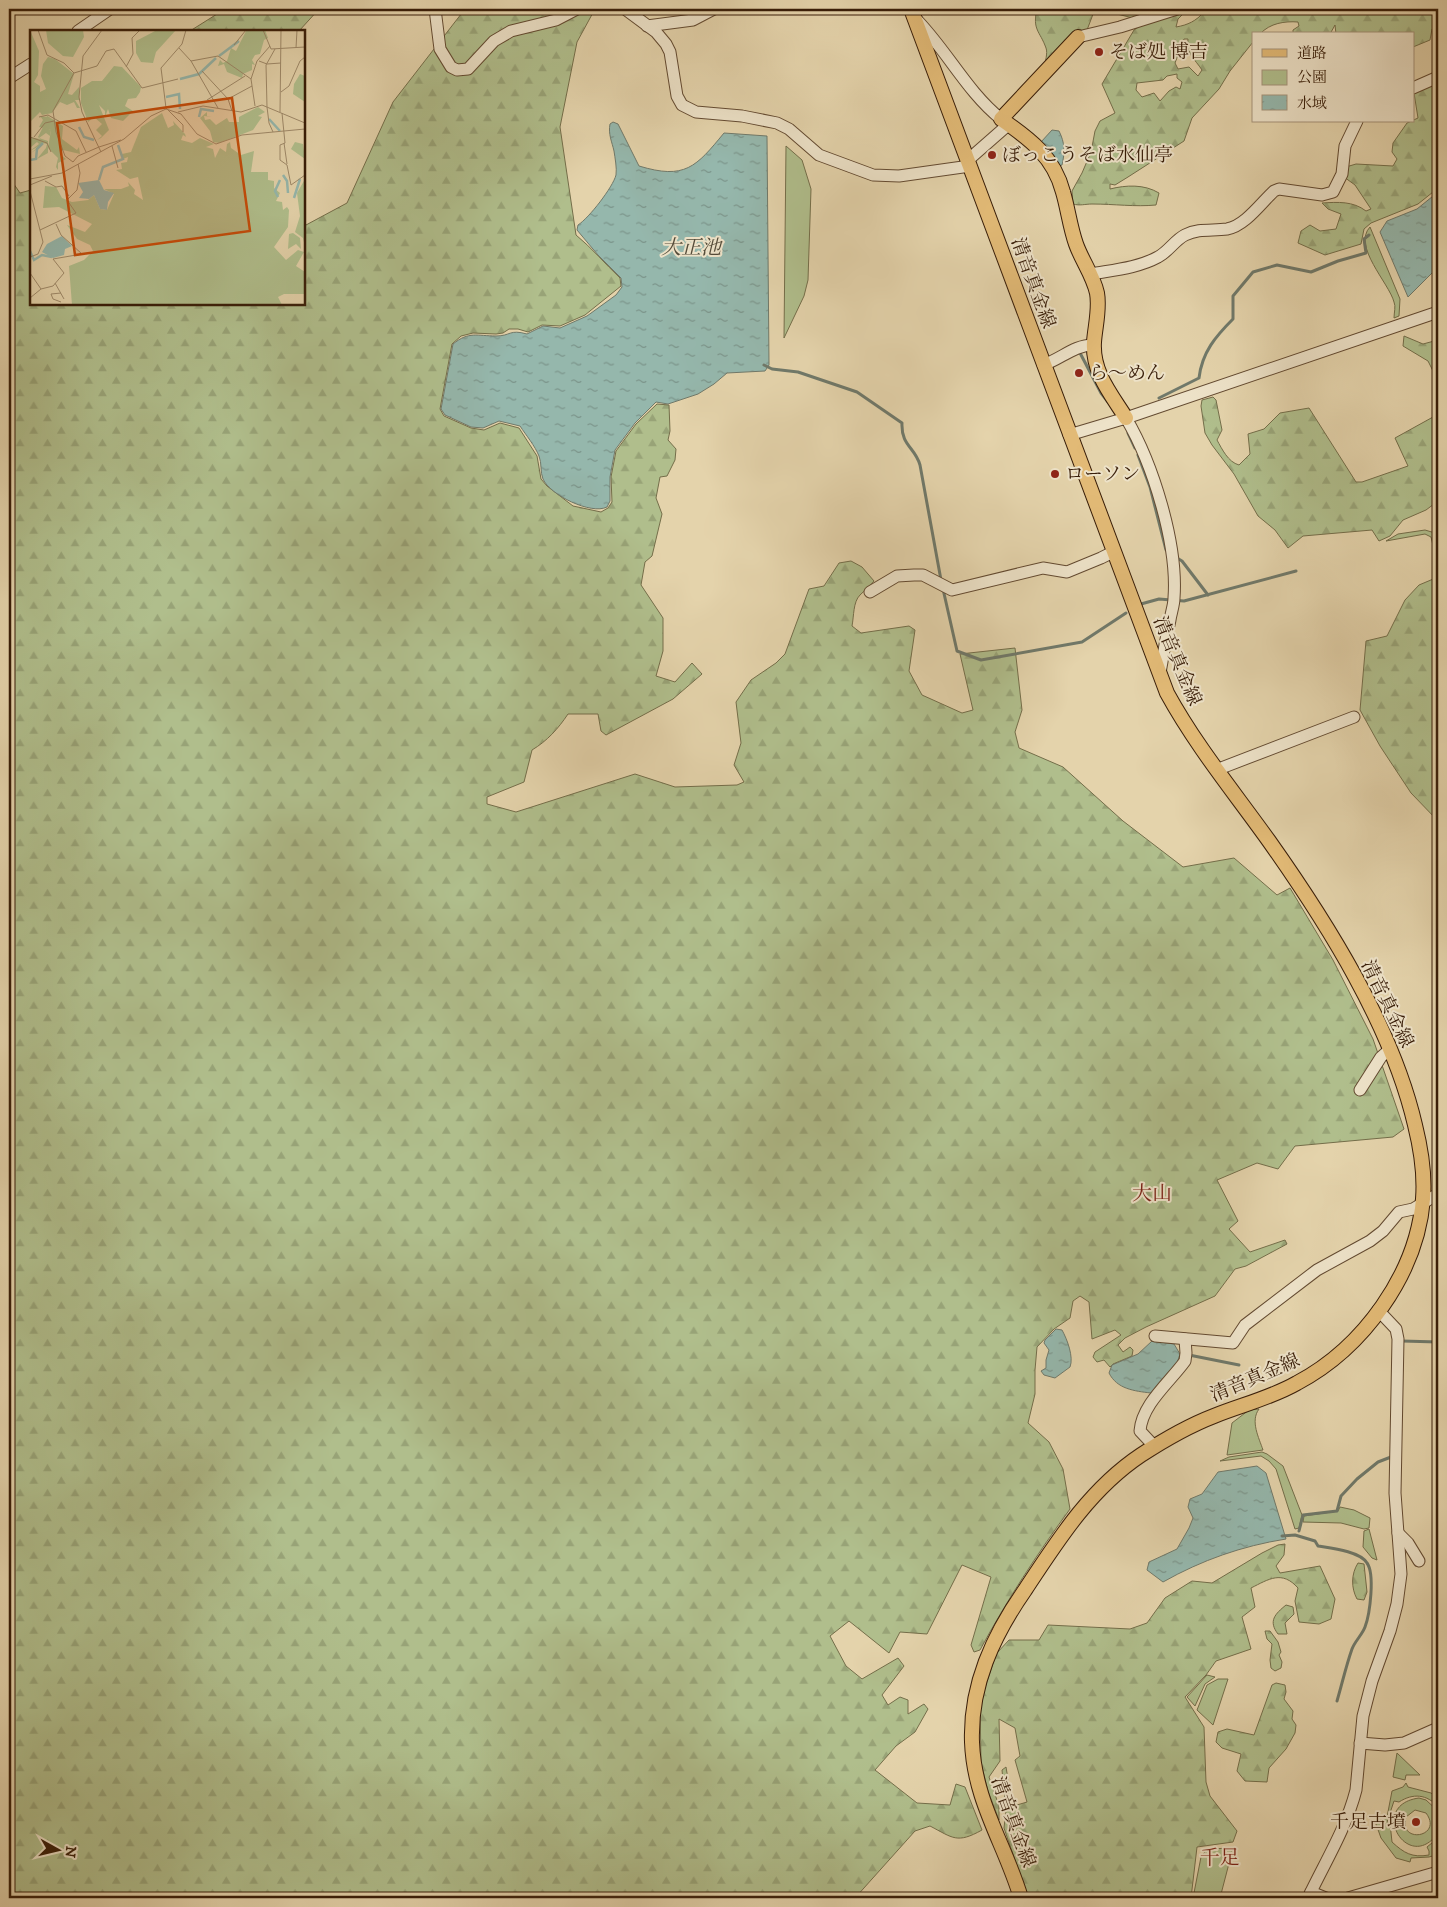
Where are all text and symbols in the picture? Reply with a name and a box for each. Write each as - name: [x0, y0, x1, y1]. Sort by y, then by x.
- inset map: [30, 30, 305, 305]
- legend: [1252, 32, 1414, 122]
- place label: そば処 博吉: [1109, 41, 1208, 64]
- text: 道路: [1297, 44, 1327, 63]
- marker: そば処 博吉: [1093, 46, 1105, 58]
- text: 公園: [1297, 68, 1327, 87]
- text: 水域: [1297, 94, 1327, 113]
- place label: ぼっこうそば水仙亭: [1002, 144, 1173, 167]
- marker: ぼっこうそば水仙亭: [986, 149, 998, 161]
- street label: 清音真金線: [1006, 234, 1060, 332]
- water label: 大正池: [661, 236, 723, 261]
- place label: ら～めん: [1089, 362, 1165, 385]
- marker: ら～めん: [1073, 367, 1085, 379]
- place label: ローソン: [1065, 463, 1140, 486]
- marker: ローソン: [1049, 468, 1061, 480]
- street label: 清音真金線: [1148, 613, 1206, 709]
- street label: 清音真金線: [1356, 956, 1418, 1052]
- district label: 大山: [1132, 1182, 1172, 1207]
- street label: 清音真金線: [1207, 1349, 1303, 1407]
- street label: 清音真金線: [986, 1773, 1040, 1871]
- place label: 千足古墳: [1330, 1811, 1406, 1834]
- marker: 千足古墳: [1410, 1816, 1422, 1828]
- north arrow: [32, 1824, 82, 1874]
- text: N: [60, 1845, 80, 1859]
- district label: 千足: [1200, 1846, 1240, 1871]

